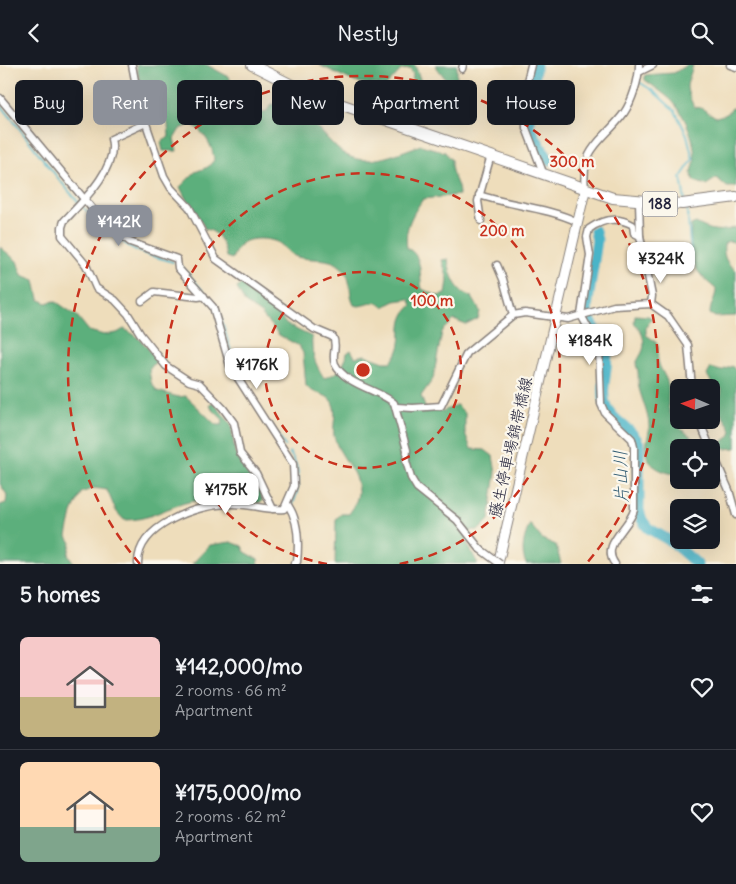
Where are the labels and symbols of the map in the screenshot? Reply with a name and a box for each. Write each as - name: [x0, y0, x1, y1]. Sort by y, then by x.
- text: 300 m: [550, 152, 595, 171]
- road number: 188: [642, 191, 678, 217]
- pin: ¥142K: [84, 205, 154, 247]
- text: 200 m: [480, 221, 524, 240]
- pin: ¥324K: [626, 241, 696, 284]
- text: 100 m: [411, 291, 453, 310]
- pin: ¥184K: [555, 323, 625, 366]
- pin: ¥176K: [222, 347, 292, 390]
- centre of rings: [354, 361, 372, 379]
- street label: 藤生停車場錦帯橋線: [484, 375, 536, 519]
- north arrow: [670, 379, 720, 429]
- water label: 片山川: [608, 450, 633, 504]
- pin: ¥175K: [191, 473, 261, 515]

